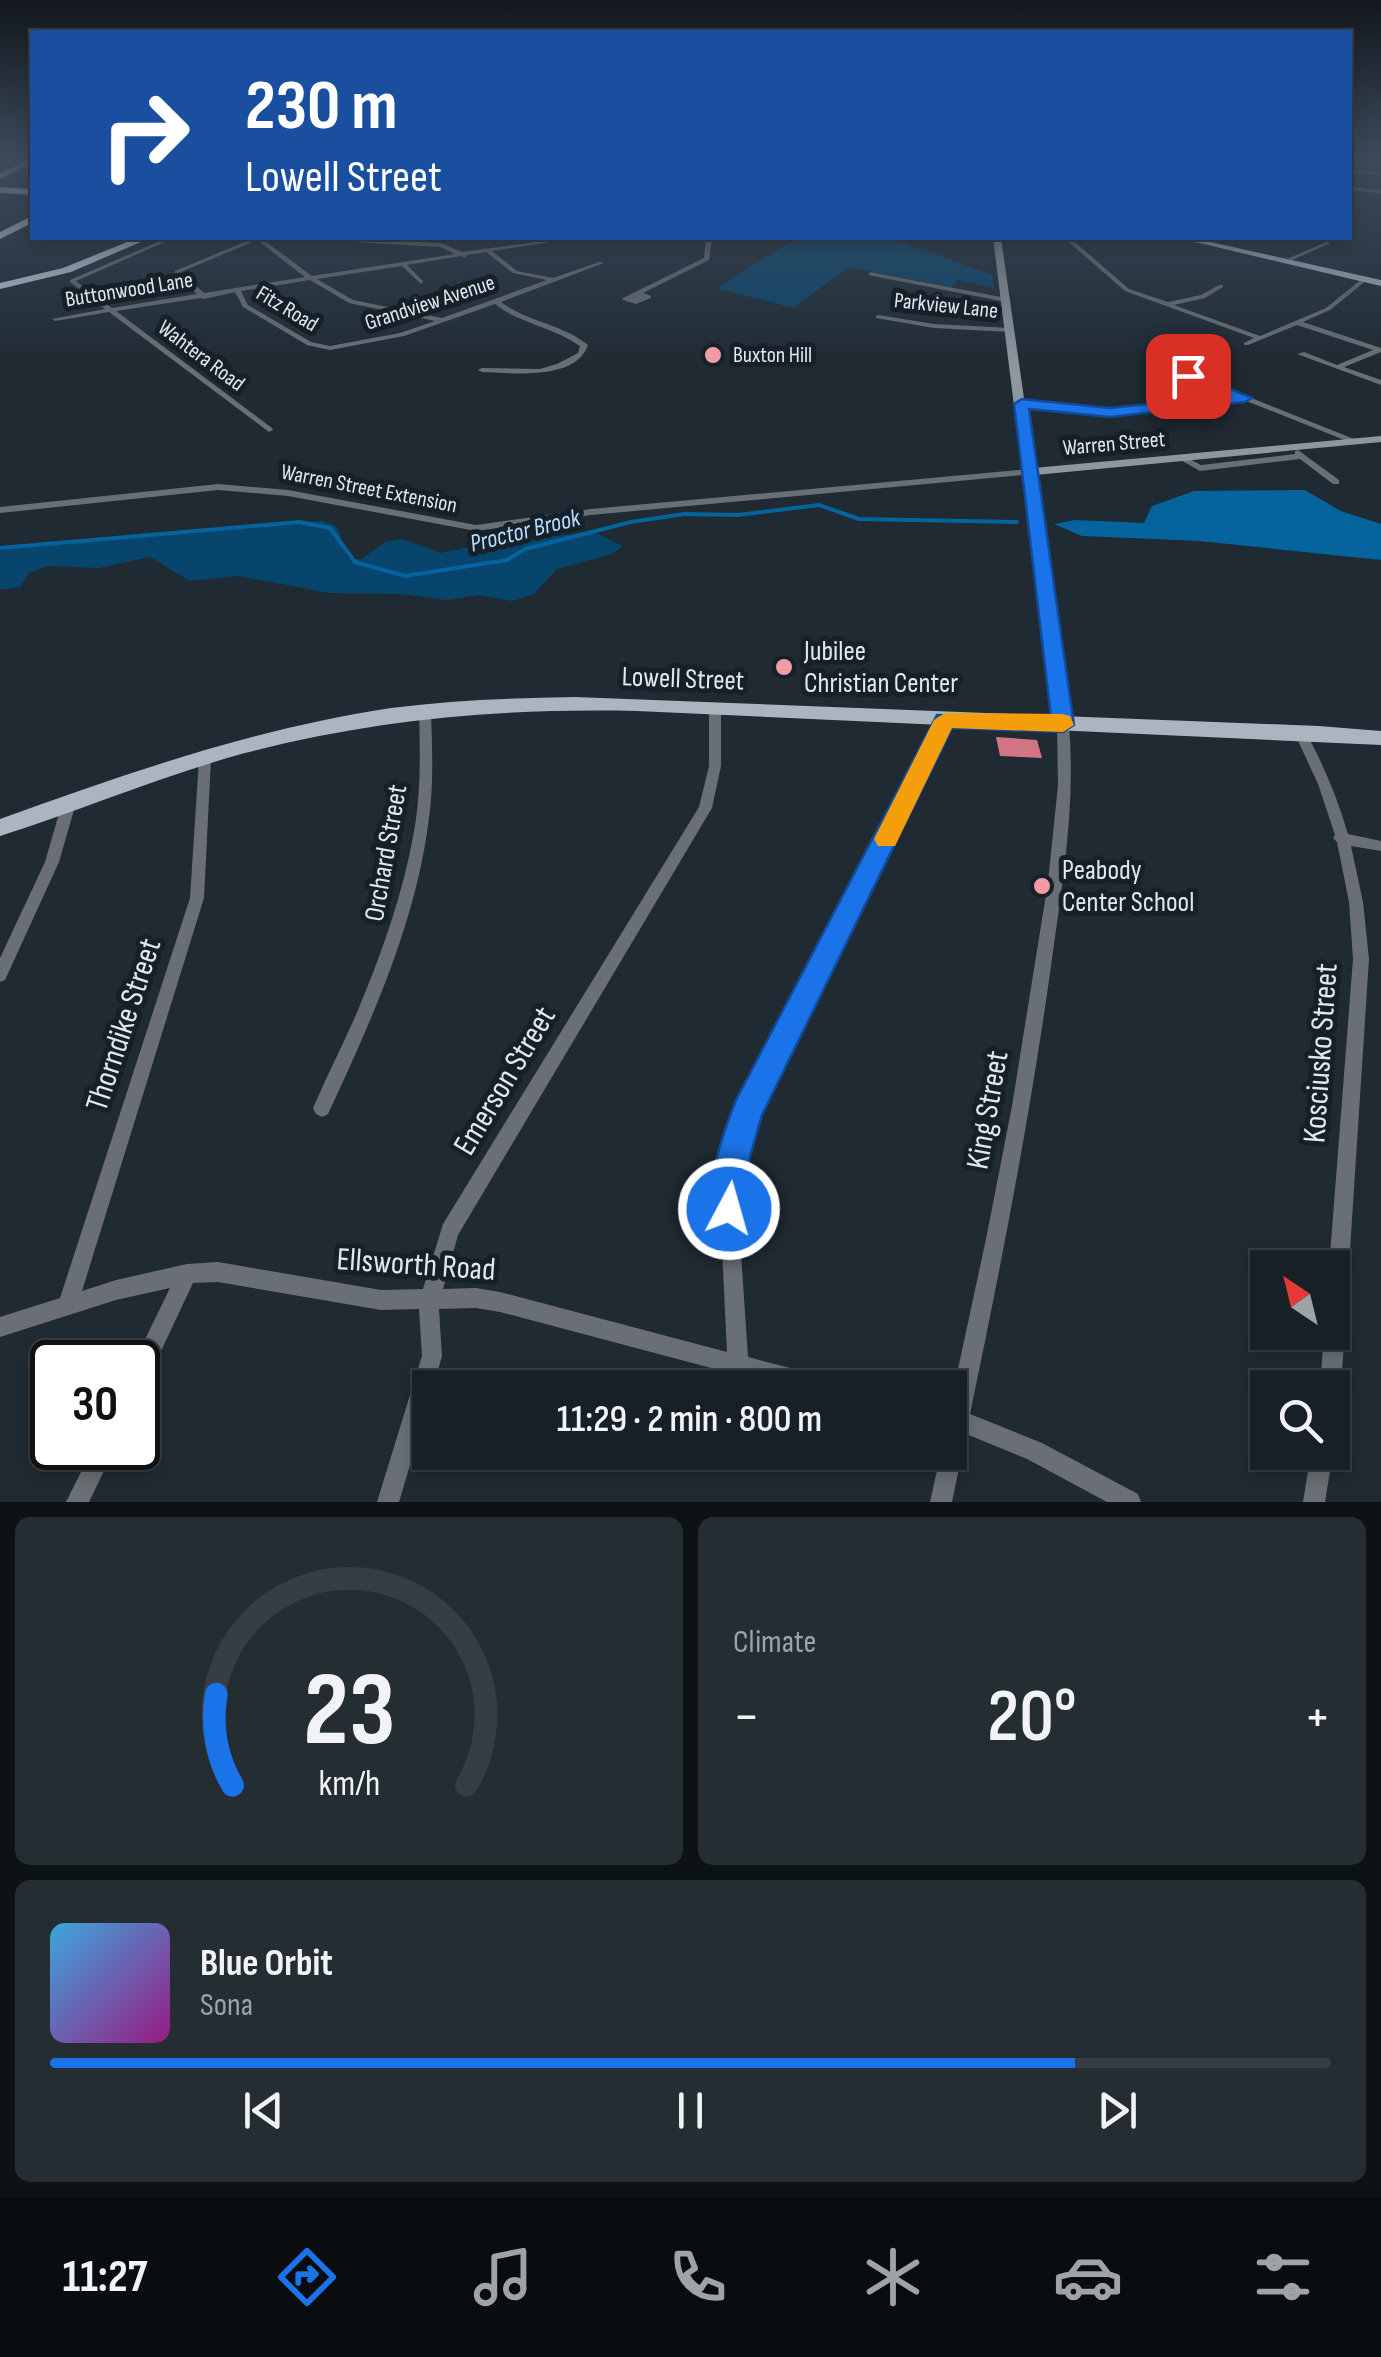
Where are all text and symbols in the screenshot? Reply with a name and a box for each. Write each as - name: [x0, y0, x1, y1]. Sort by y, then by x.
- text: 230 m: [245, 65, 398, 149]
- icon: right: [80, 70, 210, 200]
- text: Lowell Street: [245, 150, 442, 205]
- street label: Buttonwood Lane: [63, 267, 195, 313]
- street label: Grandview Avenue: [362, 269, 498, 337]
- street label: Fitz Road: [251, 280, 323, 338]
- street label: Parkview Lane: [893, 287, 999, 325]
- street label: Wahtera Road: [152, 315, 250, 397]
- pin: [1146, 334, 1231, 419]
- place label: Buxton Hill: [733, 342, 812, 369]
- marker: Buxton Hill: [702, 344, 724, 366]
- icon: arrive: [1161, 349, 1216, 404]
- street label: Warren Street: [1062, 426, 1167, 462]
- street label: Warren Street Extension: [279, 459, 459, 519]
- water label: Proctor Brook: [467, 502, 584, 560]
- place label: Jubilee Christian Center: [803, 635, 958, 700]
- marker: Jubilee Christian Center: [773, 656, 795, 678]
- street label: Lowell Street: [621, 660, 745, 698]
- street label: Orchard Street: [358, 782, 414, 924]
- place label: Peabody Center School: [1062, 854, 1194, 919]
- marker: Peabody Center School: [1031, 875, 1053, 897]
- street label: Thorndike Street: [78, 934, 170, 1116]
- street label: Kosciusko Street: [1295, 962, 1347, 1144]
- street label: Emerson Street: [445, 1000, 565, 1162]
- street label: King Street: [958, 1048, 1018, 1172]
- position arrow: [677, 1157, 781, 1261]
- street label: Ellsworth Road: [335, 1240, 497, 1290]
- north arrow: [1250, 1250, 1350, 1350]
- map controls: [1250, 1250, 1350, 1470]
- speed limit sign: 30: [30, 1340, 160, 1470]
- button: search: [1250, 1370, 1350, 1470]
- text: 11:29 · 2 min · 800 m: [557, 1397, 822, 1442]
- text: Climate: [733, 1623, 816, 1662]
- text: 23: [303, 1649, 395, 1774]
- text: 20°: [987, 1672, 1077, 1763]
- text: −: [733, 1684, 760, 1751]
- text: +: [1304, 1684, 1331, 1751]
- text: km/h: [318, 1763, 380, 1806]
- text: Blue Orbit: [200, 1941, 333, 1986]
- text: Sona: [200, 1986, 253, 2025]
- icon: previous: [236, 2083, 291, 2138]
- icon: pause: [663, 2083, 718, 2138]
- icon: next: [1090, 2083, 1145, 2138]
- icon: directions: [272, 2242, 342, 2312]
- icon: music: [468, 2242, 538, 2312]
- icon: phone: [663, 2242, 733, 2312]
- icon: climate: [858, 2242, 928, 2312]
- icon: car: [1053, 2242, 1123, 2312]
- icon: filters: [1248, 2242, 1318, 2312]
- text: 11:27: [63, 2250, 147, 2305]

